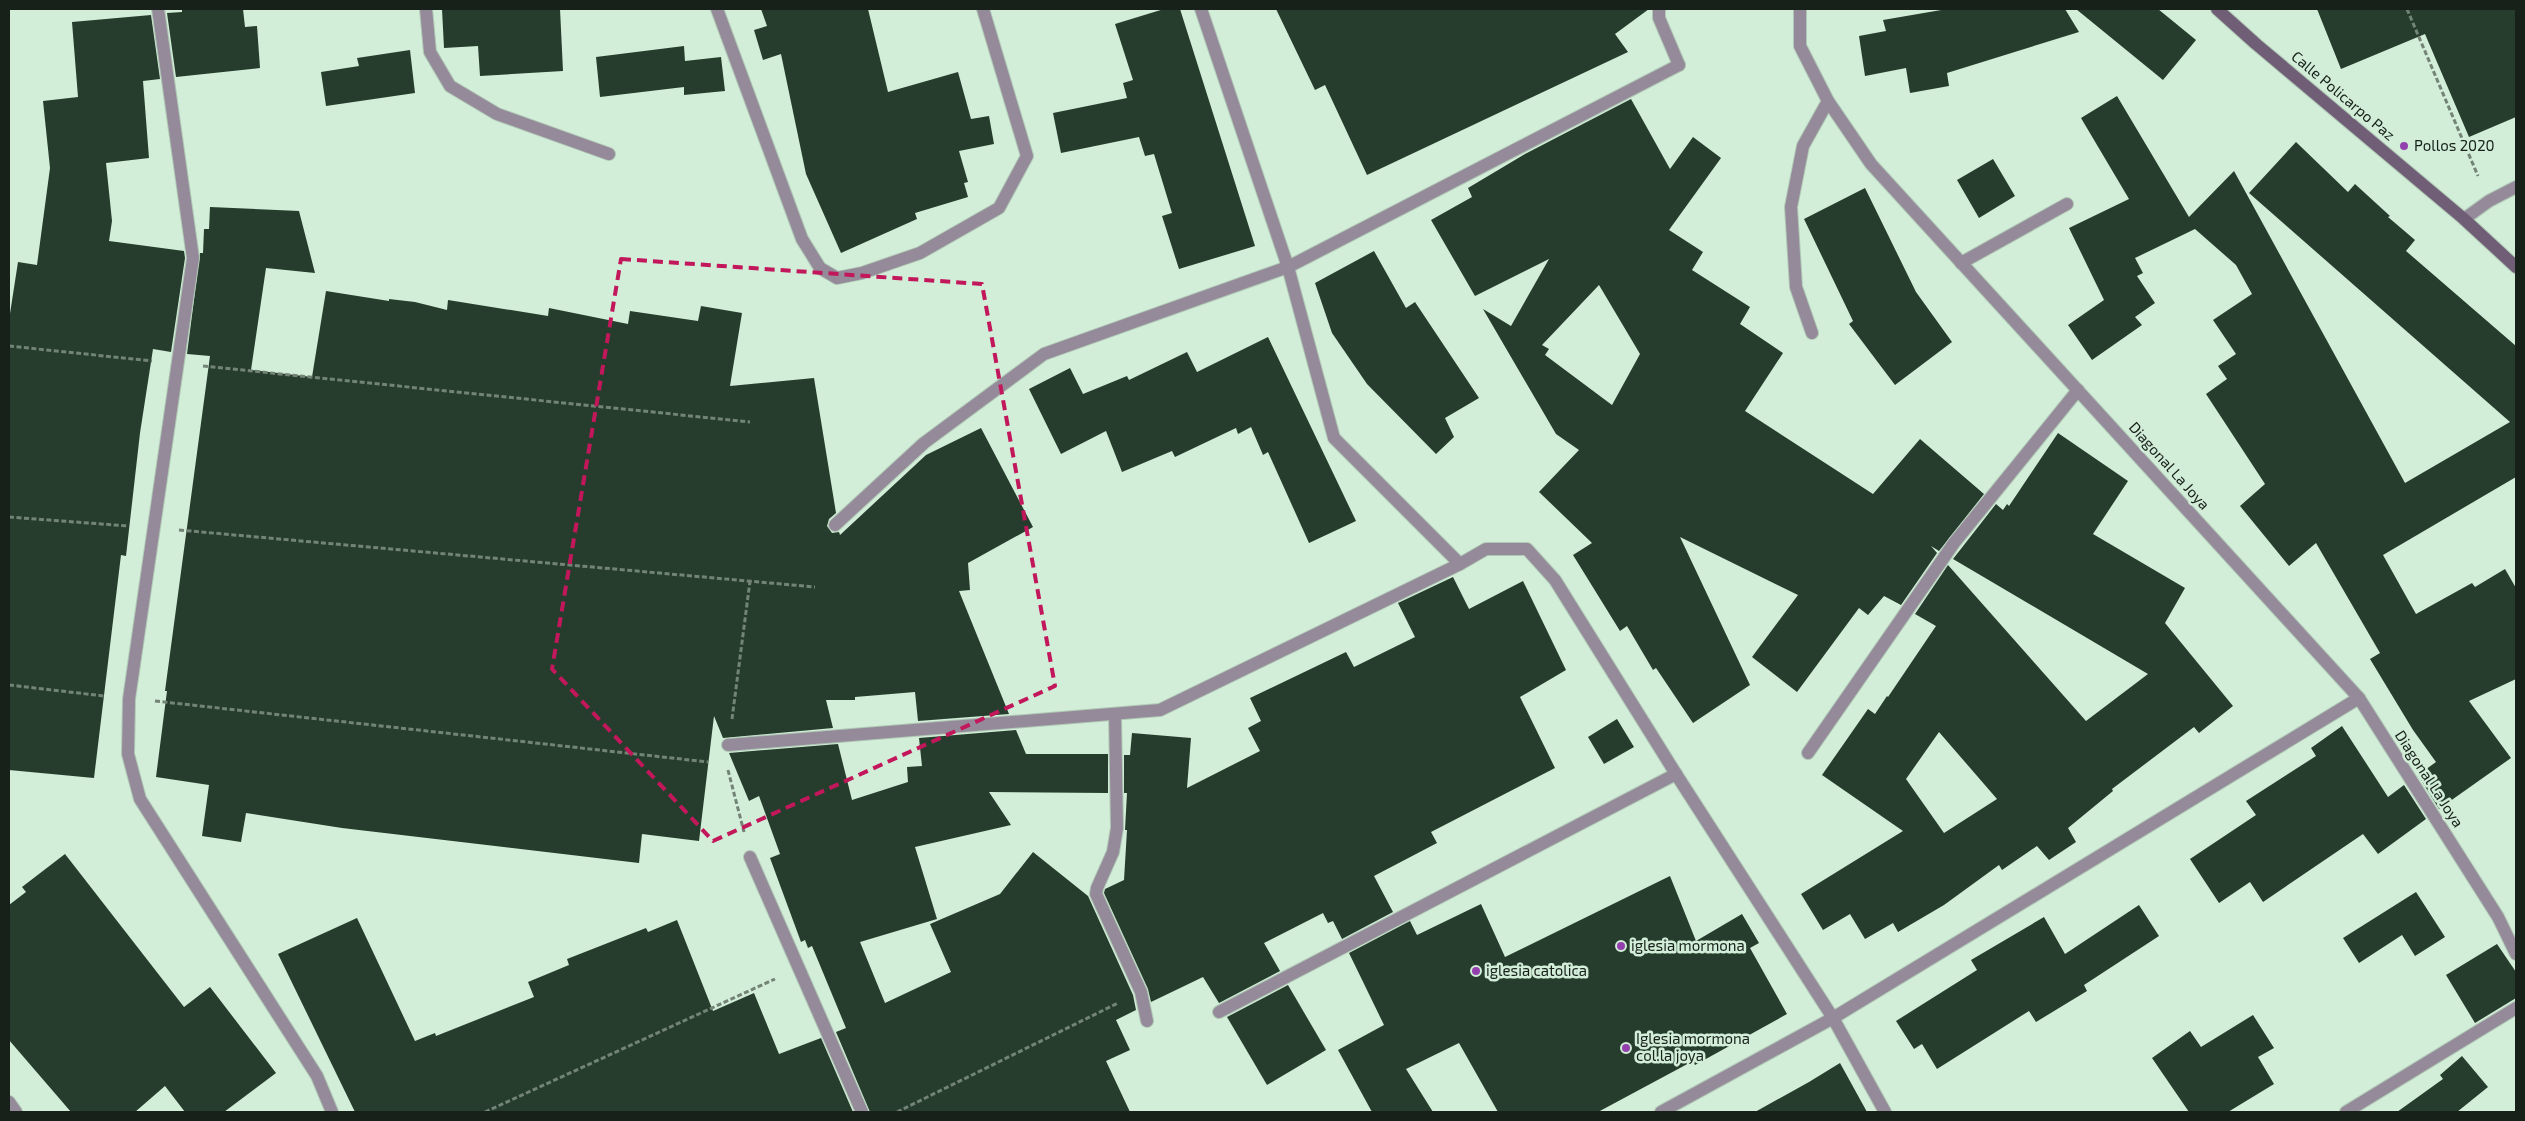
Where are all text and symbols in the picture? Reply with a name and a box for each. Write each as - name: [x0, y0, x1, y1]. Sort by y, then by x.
- street label: Calle Policarpo Paz: [2288, 47, 2399, 144]
- place label: Pollos 2020: [2414, 136, 2495, 154]
- marker: Pollos 2020: [2398, 140, 2410, 152]
- street label: Diagonal La Joya: [2126, 418, 2214, 513]
- street label: Diagonal La Joya: [2392, 727, 2468, 830]
- place label: iglesia mormona: [1631, 936, 1745, 954]
- marker: iglesia mormona: [1615, 940, 1627, 952]
- place label: iglesia catolica: [1486, 961, 1587, 979]
- marker: iglesia catolica: [1470, 965, 1482, 977]
- place label: Iglesia mormona col.la joya: [1636, 1029, 1750, 1065]
- marker: Iglesia mormona col.la joya: [1620, 1042, 1632, 1054]

